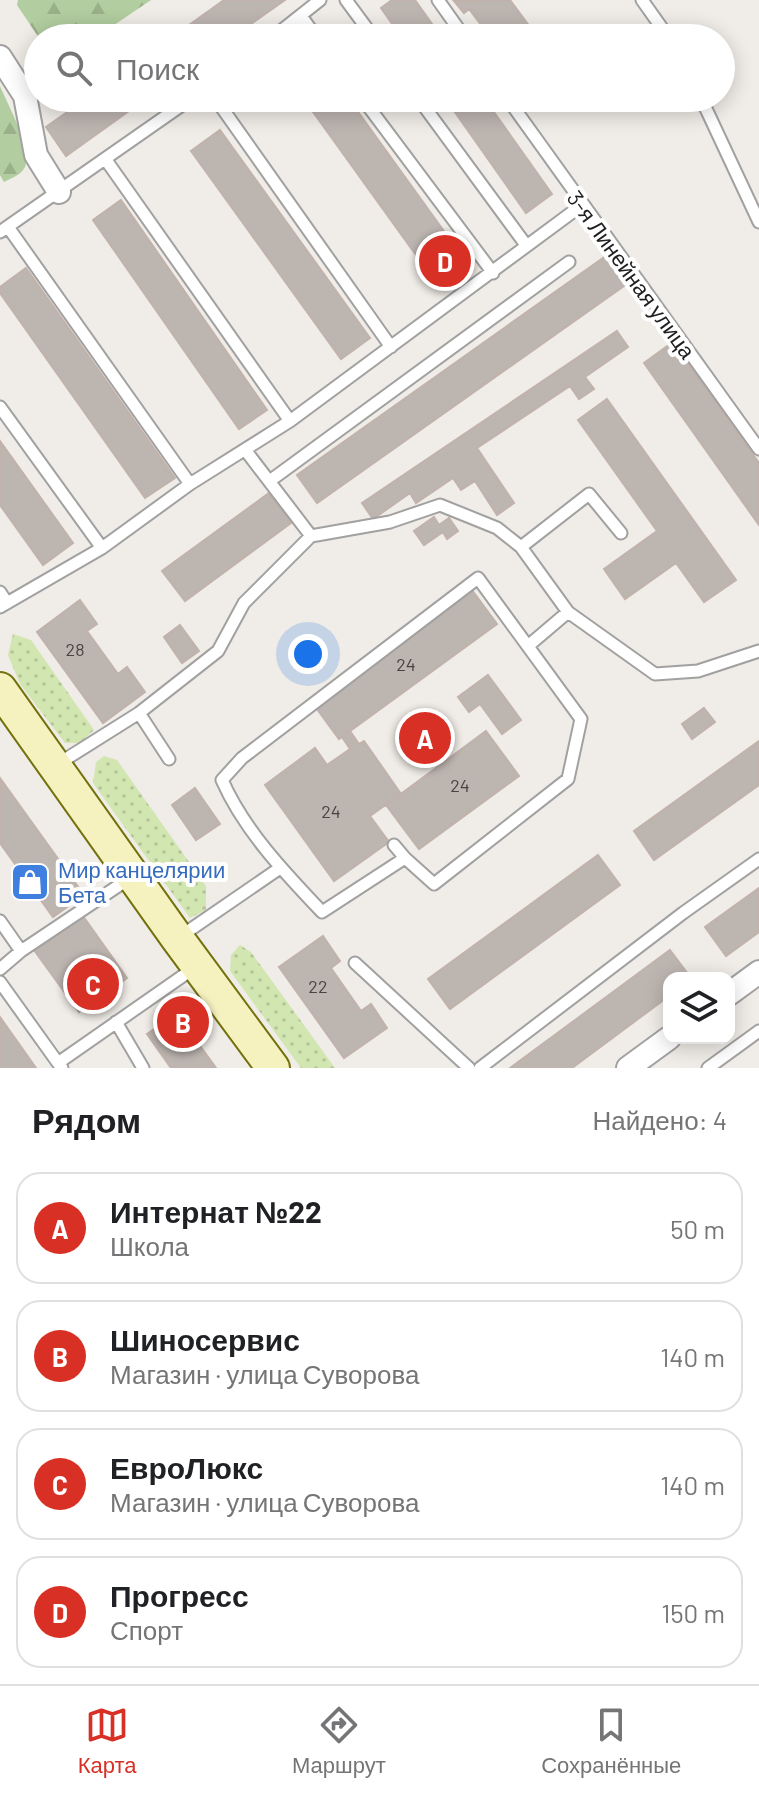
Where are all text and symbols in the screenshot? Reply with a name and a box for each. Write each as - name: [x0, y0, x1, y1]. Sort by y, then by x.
- search box: [24, 24, 735, 112]
- icon: search: [52, 46, 96, 90]
- text: Поиск: [116, 50, 199, 86]
- street label: 3-я Линейная улица: [562, 185, 702, 364]
- pin: D: [419, 231, 471, 291]
- your location: [288, 634, 328, 674]
- house number: 28: [65, 638, 85, 660]
- house number: 24: [396, 653, 416, 675]
- pin: A: [399, 708, 451, 768]
- house number: 24: [450, 774, 470, 796]
- house number: 24: [321, 800, 341, 822]
- place label: Мир канцелярии Бета: [58, 856, 225, 907]
- shop icon: Мир канцелярии Бета: [9, 861, 51, 903]
- pin: C: [67, 954, 119, 1014]
- map controls: [663, 972, 735, 1044]
- button: layers: [663, 972, 735, 1044]
- house number: 22: [308, 975, 328, 997]
- pin: B: [157, 992, 209, 1052]
- text: Рядом: [32, 1099, 141, 1140]
- text: Найдено: 4: [592, 1104, 727, 1135]
- text: Интернат №22: [110, 1193, 322, 1229]
- text: A: [51, 1213, 69, 1244]
- text: 50 m: [670, 1213, 725, 1244]
- text: Школа: [110, 1230, 189, 1261]
- text: Шиносервис: [110, 1321, 300, 1357]
- text: B: [52, 1341, 68, 1372]
- text: 140 m: [660, 1341, 725, 1372]
- text: Магазин · улица Суворова: [110, 1358, 420, 1389]
- text: ЕвроЛюкс: [110, 1449, 263, 1485]
- text: C: [52, 1469, 68, 1500]
- text: 140 m: [660, 1469, 725, 1500]
- text: Магазин · улица Суворова: [110, 1486, 420, 1517]
- text: Прогресс: [110, 1577, 249, 1613]
- text: D: [52, 1597, 68, 1628]
- text: 150 m: [661, 1597, 725, 1628]
- text: Спорт: [110, 1614, 183, 1645]
- tab: Карта: [78, 1703, 137, 1779]
- tab: Маршрут: [292, 1703, 386, 1779]
- tab: Сохранённые: [541, 1703, 681, 1779]

